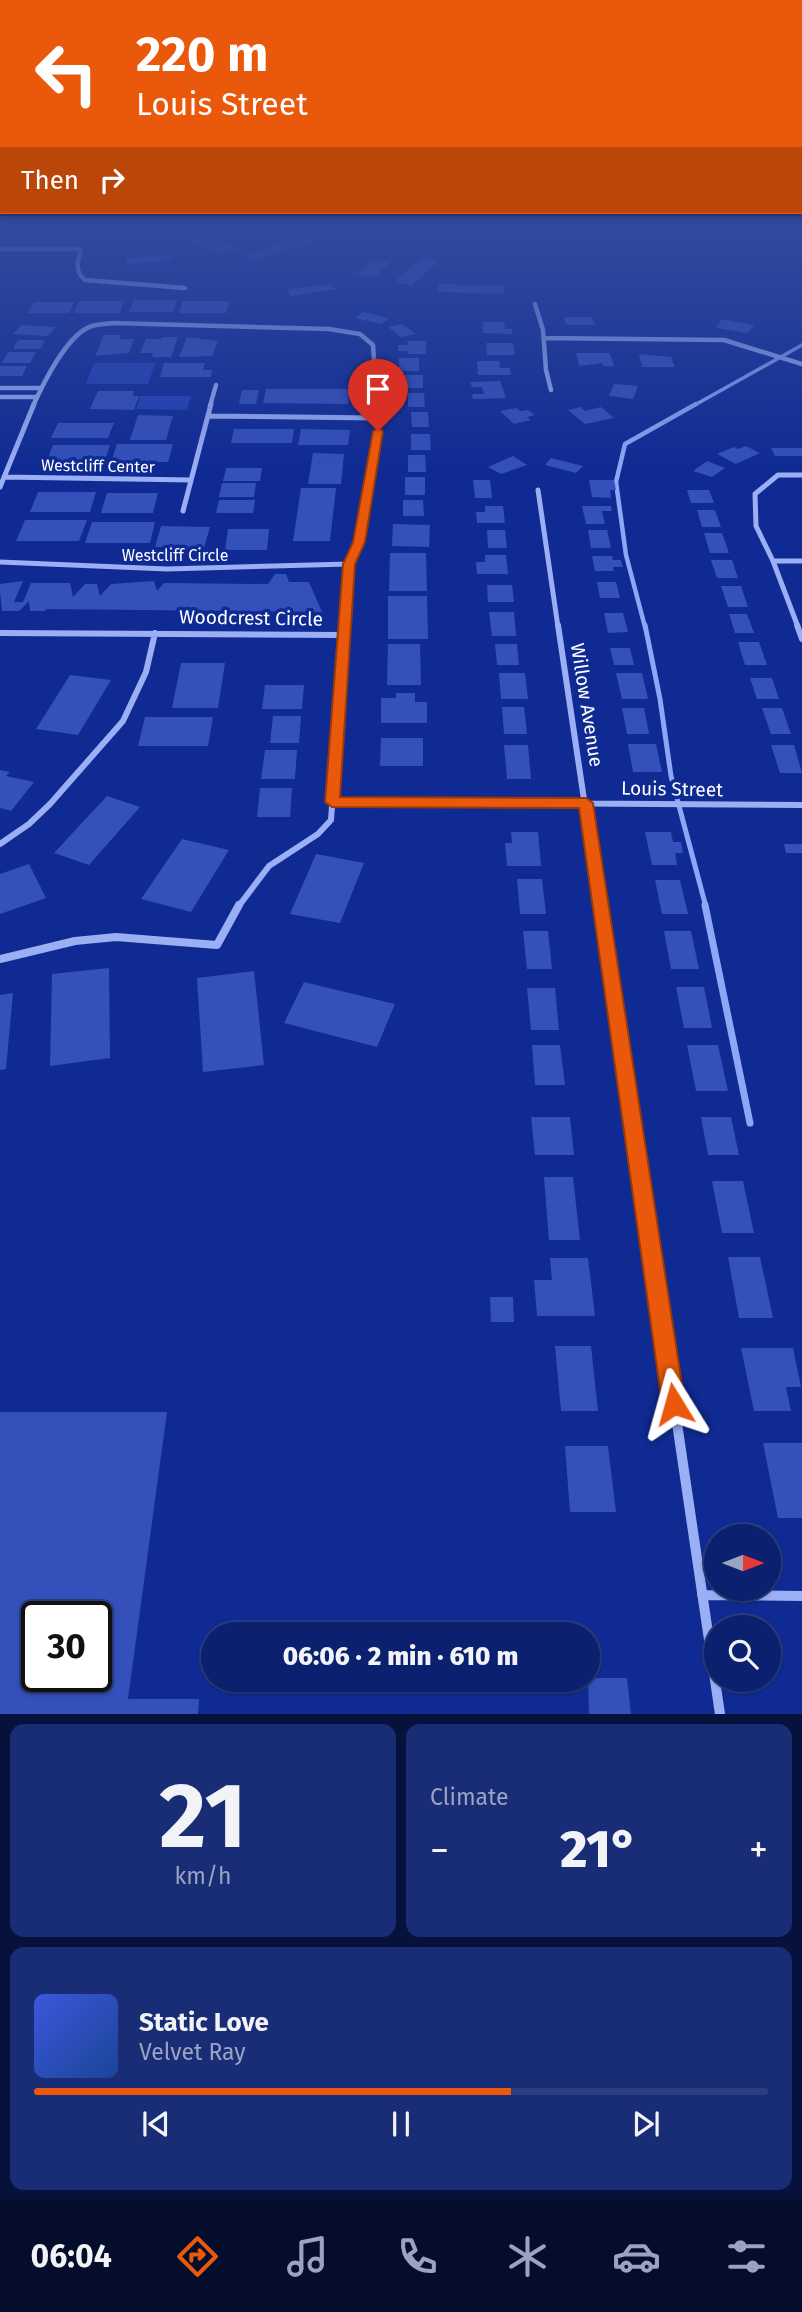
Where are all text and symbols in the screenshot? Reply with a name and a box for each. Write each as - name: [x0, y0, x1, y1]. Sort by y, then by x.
- text: 220 m: [136, 25, 268, 84]
- icon: left: [21, 28, 112, 119]
- text: Louis Street: [136, 85, 308, 123]
- icon: right: [93, 161, 131, 199]
- text: Then: [21, 165, 79, 196]
- pin: [348, 359, 408, 431]
- icon: arrive: [359, 370, 397, 408]
- street label: Westcliff Center: [41, 456, 156, 477]
- street label: Westcliff Circle: [122, 546, 228, 565]
- street label: Woodcrest Circle: [179, 605, 323, 631]
- street label: Willow Avenue: [566, 642, 608, 768]
- street label: Louis Street: [621, 777, 723, 801]
- position arrow: [637, 1367, 711, 1441]
- north arrow: [704, 1524, 780, 1601]
- map controls: [704, 1524, 781, 1692]
- speed limit sign: 30: [21, 1601, 112, 1692]
- button: search: [704, 1615, 781, 1692]
- text: 06:06 · 2 min · 610 m: [283, 1641, 518, 1672]
- text: 21: [159, 1762, 247, 1871]
- text: Climate: [430, 1783, 509, 1811]
- text: 21°: [560, 1818, 638, 1881]
- text: −: [430, 1827, 449, 1873]
- text: +: [749, 1827, 768, 1873]
- text: km/h: [175, 1862, 231, 1890]
- text: Static Love: [139, 2007, 269, 2038]
- text: Velvet Ray: [139, 2038, 246, 2066]
- icon: previous: [137, 2105, 175, 2143]
- icon: pause: [382, 2105, 420, 2143]
- icon: next: [627, 2105, 665, 2143]
- icon: directions: [173, 2232, 222, 2281]
- icon: music: [283, 2232, 332, 2281]
- icon: phone: [393, 2232, 442, 2281]
- icon: climate: [503, 2232, 552, 2281]
- icon: car: [612, 2232, 661, 2281]
- icon: filters: [722, 2232, 771, 2281]
- text: 06:04: [30, 2237, 112, 2275]

